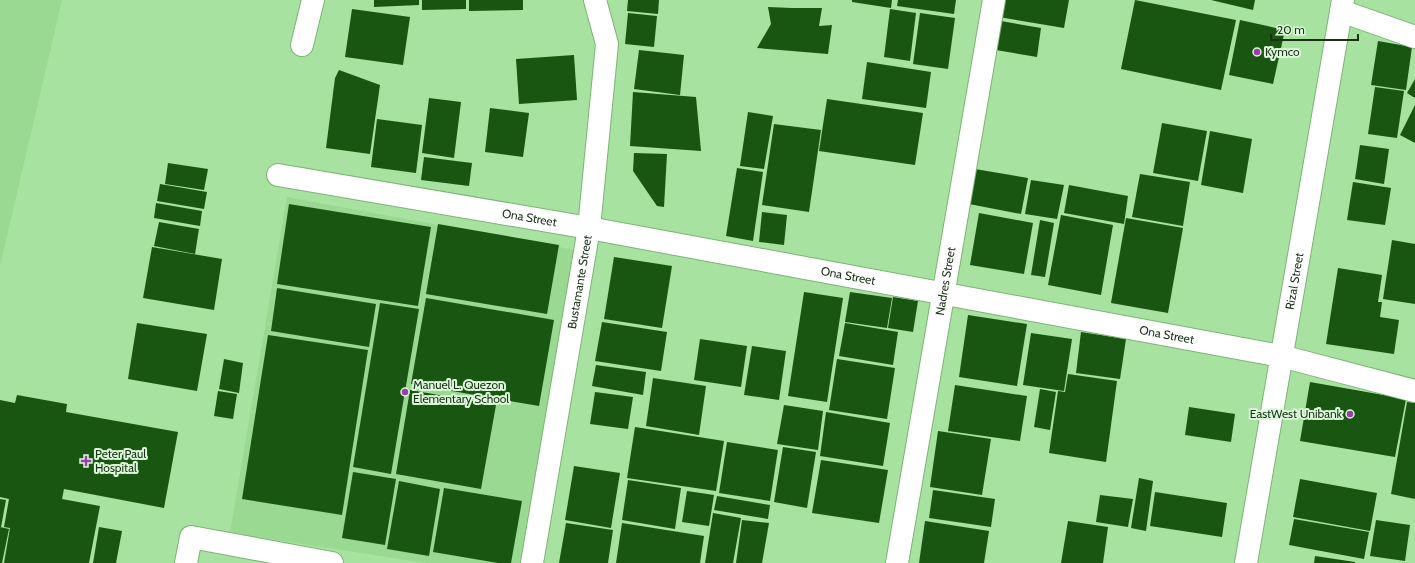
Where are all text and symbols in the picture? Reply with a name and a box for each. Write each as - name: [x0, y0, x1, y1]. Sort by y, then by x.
- scale bar: [1271, 16, 1358, 42]
- text: 20 m: [1277, 22, 1305, 37]
- place label: Kymco: [1265, 44, 1300, 59]
- marker: Kymco: [1252, 47, 1262, 57]
- street label: Ona Street: [501, 205, 558, 229]
- street label: Bustamante Street: [564, 234, 595, 330]
- street label: Nadres Street: [932, 246, 958, 316]
- street label: Rizal Street: [1282, 251, 1306, 311]
- street label: Ona Street: [820, 263, 877, 288]
- street label: Ona Street: [1138, 322, 1195, 347]
- place label: Manuel L. Quezon Elementary School: [413, 377, 509, 406]
- marker: Manuel L. Quezon Elementary School: [400, 387, 410, 397]
- place label: EastWest Unibank: [1250, 406, 1343, 421]
- marker: EastWest Unibank: [1345, 409, 1355, 419]
- place label: Peter Paul Hospital: [95, 446, 146, 475]
- marker: Peter Paul Hospital: [80, 455, 92, 467]

